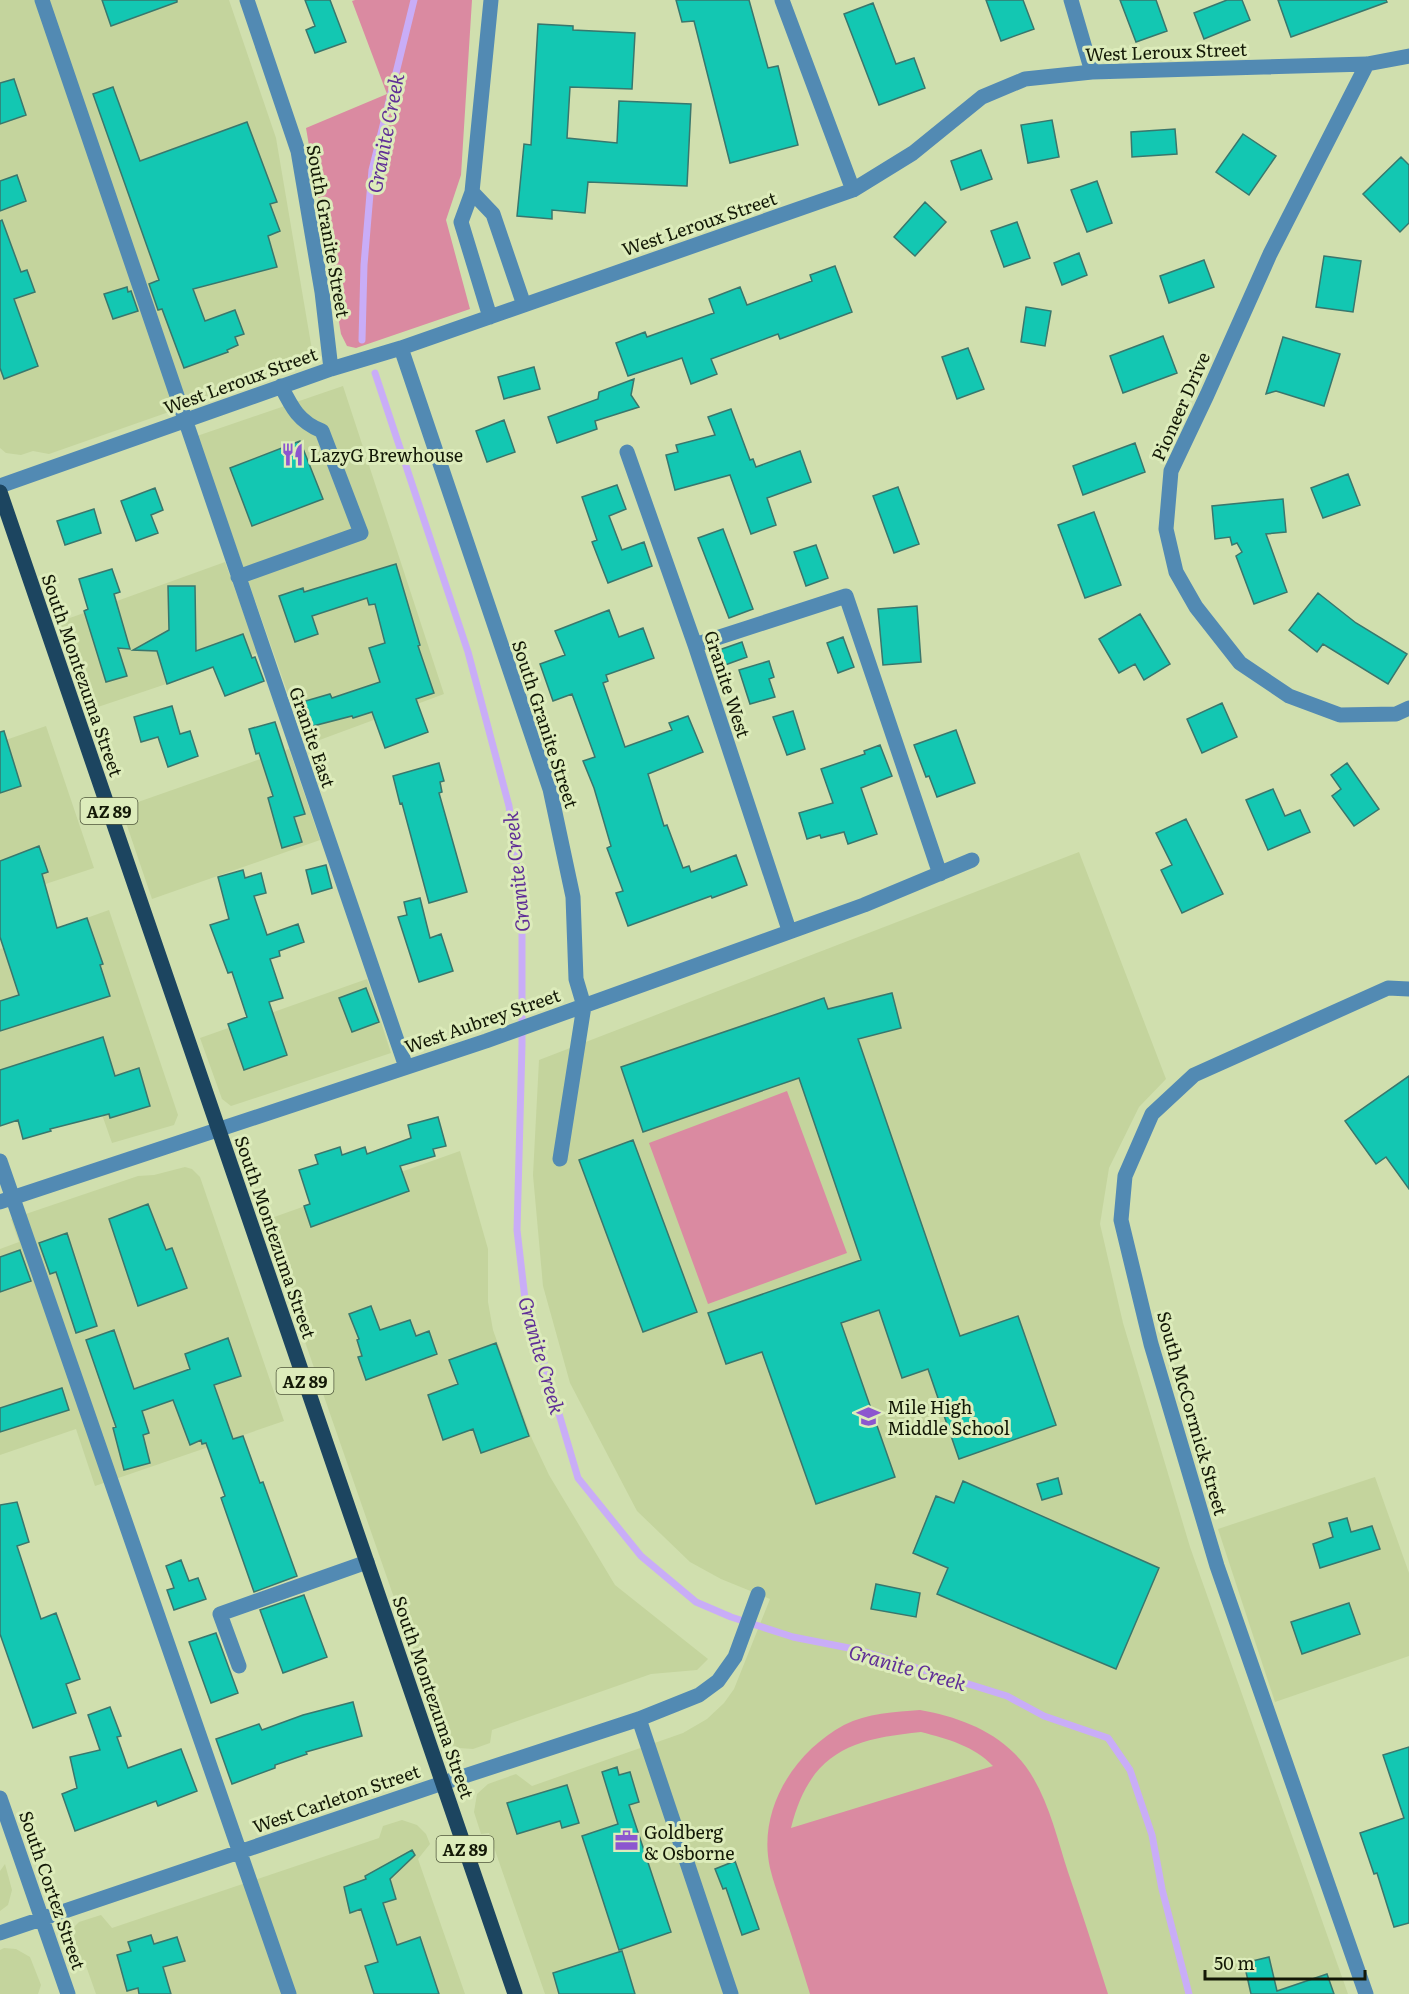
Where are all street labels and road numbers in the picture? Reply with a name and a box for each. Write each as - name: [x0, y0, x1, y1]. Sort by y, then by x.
- street label: West Leroux Street: [1085, 35, 1248, 67]
- street label: South Granite Street: [300, 142, 358, 320]
- street label: West Leroux Street: [618, 184, 781, 262]
- street label: West Leroux Street: [159, 339, 321, 420]
- street label: Pioneer Drive: [1144, 347, 1216, 465]
- street label: South Montezuma Street: [36, 570, 131, 781]
- street label: Granite West: [698, 627, 758, 742]
- street label: South Granite Street: [506, 636, 586, 812]
- street label: Granite East: [283, 683, 343, 792]
- road number: AZ 89: [80, 798, 138, 824]
- street label: West Aubrey Street: [400, 980, 564, 1059]
- street label: South Montezuma Street: [229, 1132, 324, 1343]
- street label: South McCormick Street: [1151, 1308, 1235, 1519]
- road number: AZ 89: [276, 1368, 334, 1394]
- street label: South Montezuma Street: [387, 1592, 482, 1803]
- street label: West Carleton Street: [249, 1756, 424, 1839]
- street label: South Cortez Street: [13, 1807, 93, 1974]
- road number: AZ 89: [436, 1836, 494, 1862]

